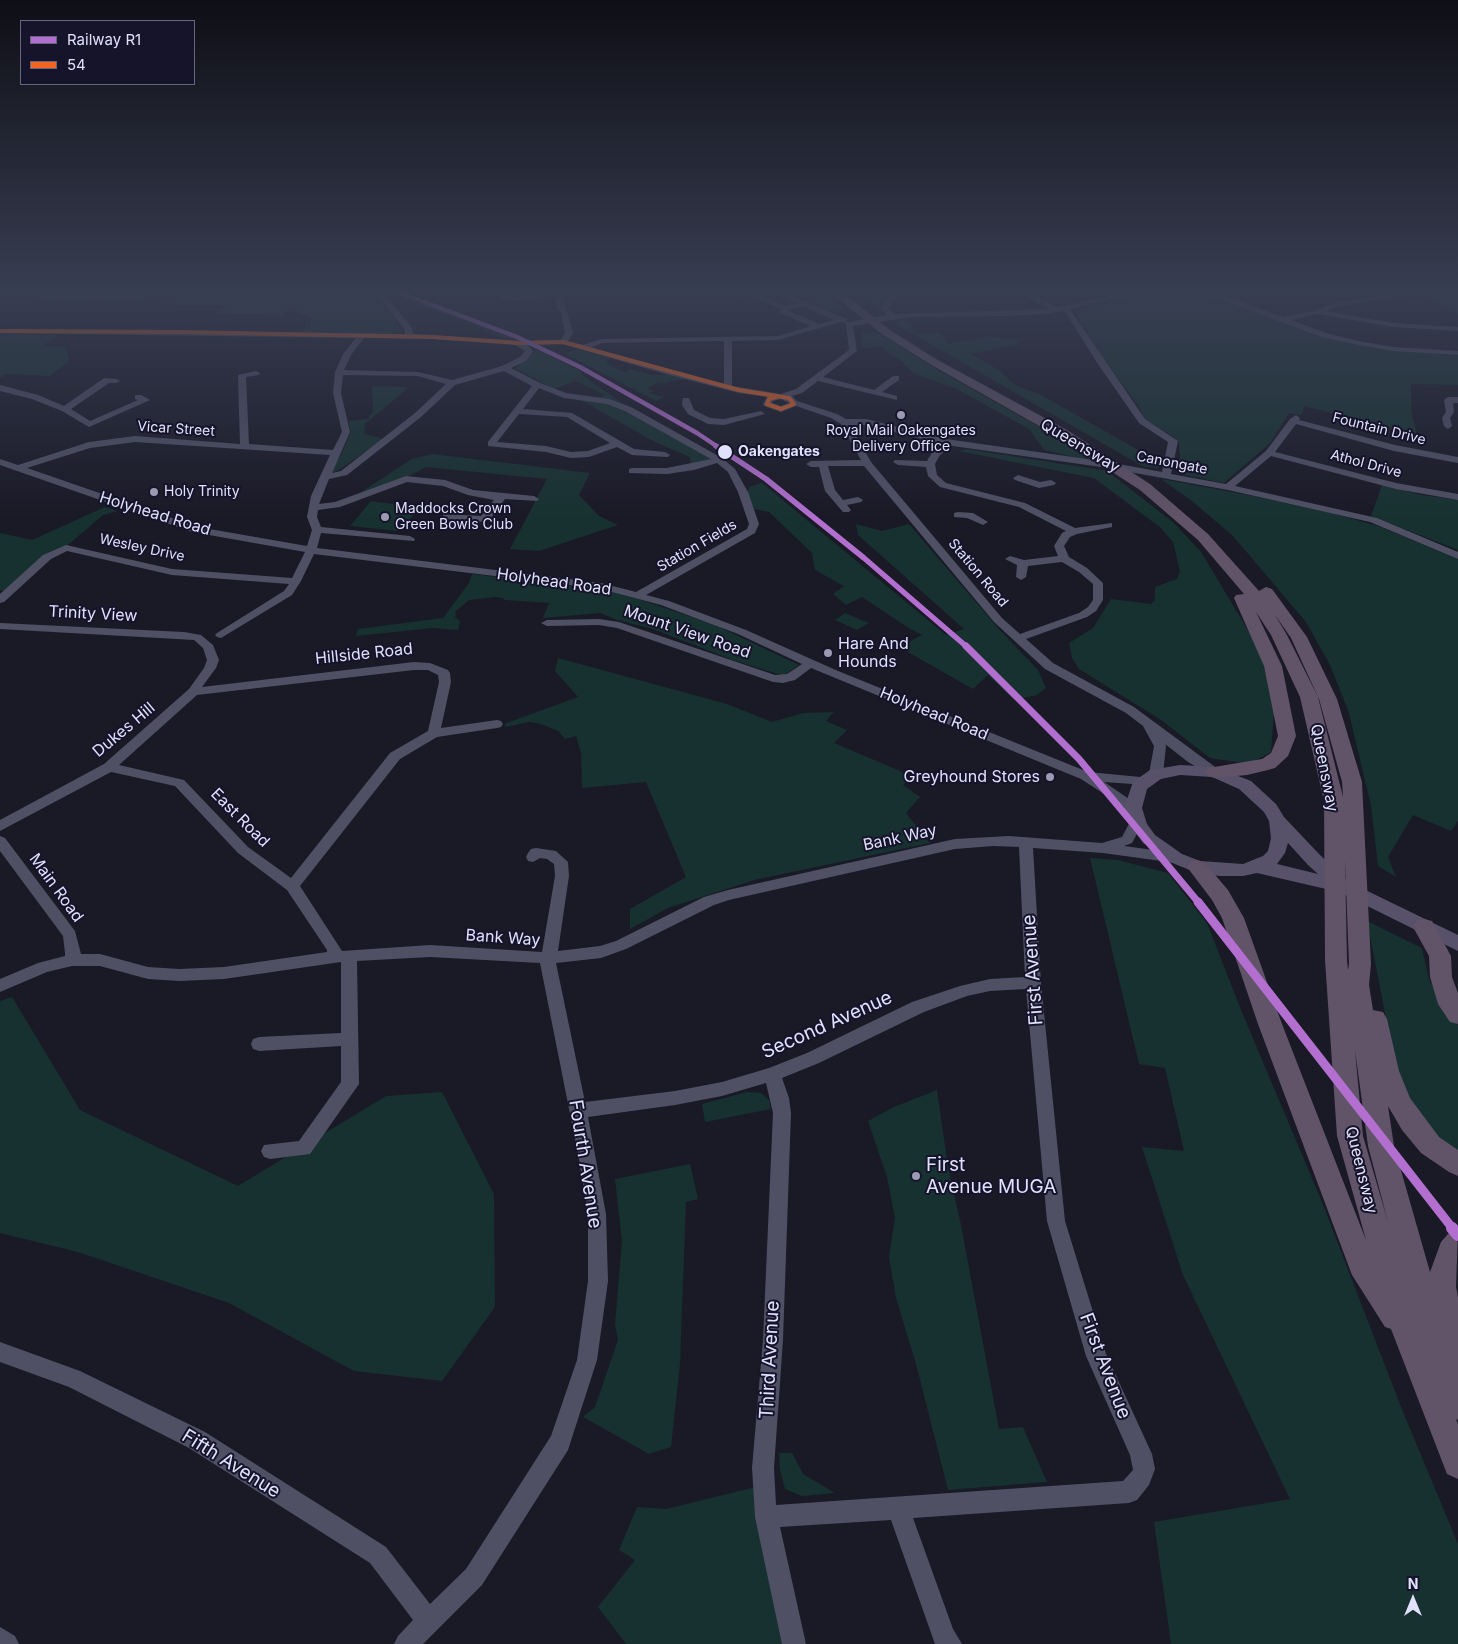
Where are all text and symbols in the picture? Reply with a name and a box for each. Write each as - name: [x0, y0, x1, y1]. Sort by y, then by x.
- legend: [20, 20, 195, 85]
- text: Railway R1: [67, 30, 141, 49]
- text: 54: [67, 55, 86, 74]
- marker: Royal Mail Oakengates Delivery Office: [895, 409, 907, 421]
- street label: Fountain Drive: [1331, 409, 1427, 449]
- street label: Queensway: [1037, 415, 1123, 477]
- street label: Vicar Street: [137, 418, 215, 440]
- place label: Royal Mail Oakengates Delivery Office: [826, 423, 976, 456]
- marker: Oakengates: [716, 443, 734, 461]
- place label: Oakengates: [738, 444, 820, 460]
- street label: Athol Drive: [1329, 446, 1403, 482]
- street label: Canongate: [1135, 448, 1209, 478]
- place label: Holy Trinity: [164, 484, 240, 500]
- marker: Holy Trinity: [148, 486, 160, 498]
- street label: Holyhead Road: [97, 488, 213, 540]
- place label: Maddocks Crown Green Bowls Club: [395, 501, 513, 534]
- marker: Maddocks Crown Green Bowls Club: [379, 511, 391, 523]
- street label: Station Fields: [654, 516, 740, 576]
- street label: Wesley Drive: [98, 531, 186, 565]
- street label: Station Road: [945, 535, 1011, 611]
- street label: Holyhead Road: [496, 564, 612, 600]
- street label: Mount View Road: [621, 601, 753, 663]
- street label: Trinity View: [48, 602, 138, 626]
- place label: Hare And Hounds: [838, 634, 909, 672]
- street label: Hillside Road: [314, 639, 414, 669]
- marker: Hare And Hounds: [822, 647, 834, 659]
- street label: Holyhead Road: [877, 683, 991, 745]
- street label: Dukes Hill: [89, 698, 159, 762]
- street label: Queensway: [1306, 722, 1342, 814]
- place label: Greyhound Stores: [903, 767, 1040, 787]
- marker: Greyhound Stores: [1044, 771, 1056, 783]
- street label: East Road: [207, 785, 273, 851]
- street label: Bank Way: [861, 821, 939, 855]
- street label: Main Road: [25, 850, 87, 926]
- street label: First Avenue: [1018, 914, 1048, 1026]
- street label: Bank Way: [465, 926, 541, 950]
- street label: Second Avenue: [758, 986, 896, 1064]
- street label: Fourth Avenue: [564, 1098, 606, 1230]
- street label: Queensway: [1341, 1124, 1381, 1216]
- place label: First Avenue MUGA: [926, 1154, 1056, 1198]
- marker: First Avenue MUGA: [910, 1170, 922, 1182]
- street label: Third Avenue: [756, 1300, 784, 1420]
- street label: First Avenue: [1074, 1310, 1136, 1422]
- street label: Fifth Avenue: [178, 1425, 284, 1503]
- north arrow: [1388, 1574, 1438, 1624]
- text: N: [1408, 1575, 1418, 1592]

